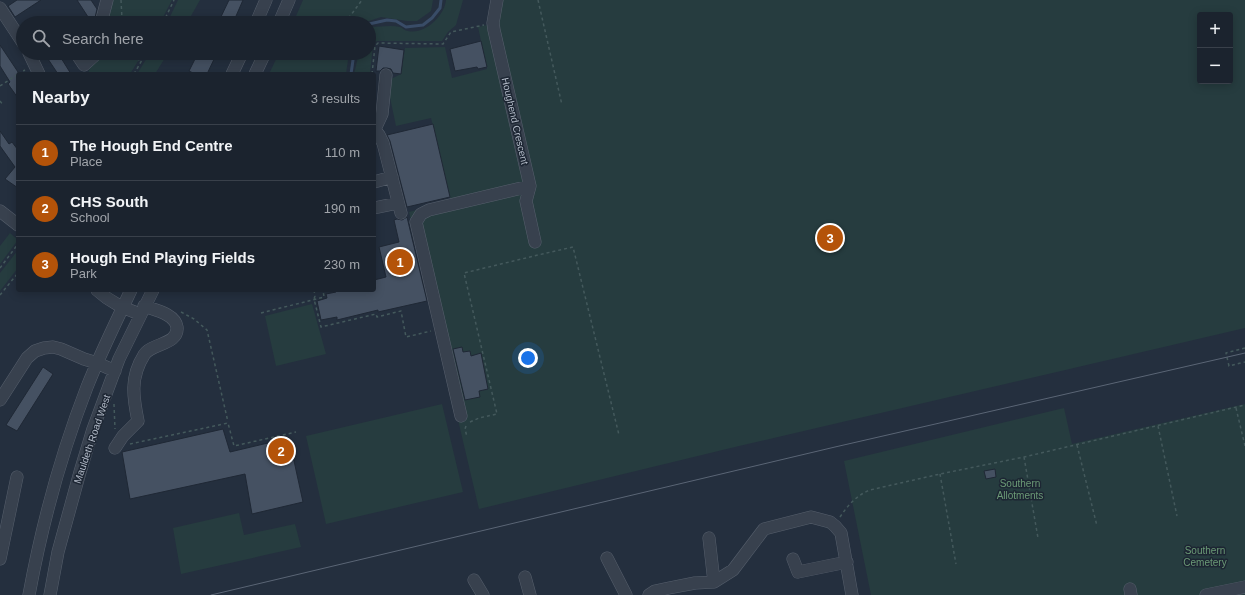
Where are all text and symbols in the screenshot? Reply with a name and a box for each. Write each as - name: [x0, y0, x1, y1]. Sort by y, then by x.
- map controls: [1197, 12, 1233, 84]
- button: +: [1197, 12, 1233, 48]
- search box: [16, 16, 376, 60]
- icon: search: [30, 27, 52, 49]
- text: Search here: [62, 30, 144, 47]
- button: −: [1197, 48, 1233, 84]
- street label: Houghend Crescent: [500, 76, 530, 166]
- text: Nearby: [32, 88, 90, 107]
- text: 3 results: [311, 91, 360, 106]
- text: The Hough End Centre: [70, 137, 233, 154]
- text: 1: [41, 145, 49, 160]
- text: 110 m: [325, 145, 360, 160]
- text: Place: [70, 154, 103, 169]
- text: CHS South: [70, 193, 148, 210]
- text: 2: [41, 201, 49, 216]
- text: 190 m: [324, 201, 360, 216]
- text: School: [70, 210, 110, 225]
- pin: 3: [817, 223, 843, 253]
- pin: 1: [387, 247, 413, 277]
- text: Hough End Playing Fields: [70, 249, 255, 266]
- text: 3: [41, 257, 49, 272]
- text: 230 m: [324, 257, 360, 272]
- text: Park: [70, 266, 97, 281]
- your location: [518, 348, 538, 368]
- street label: Mauldeth Road West: [72, 393, 112, 485]
- pin: 2: [268, 436, 294, 466]
- park label: Southern Allotments: [997, 478, 1043, 501]
- park label: Southern Cemetery: [1183, 545, 1227, 568]

